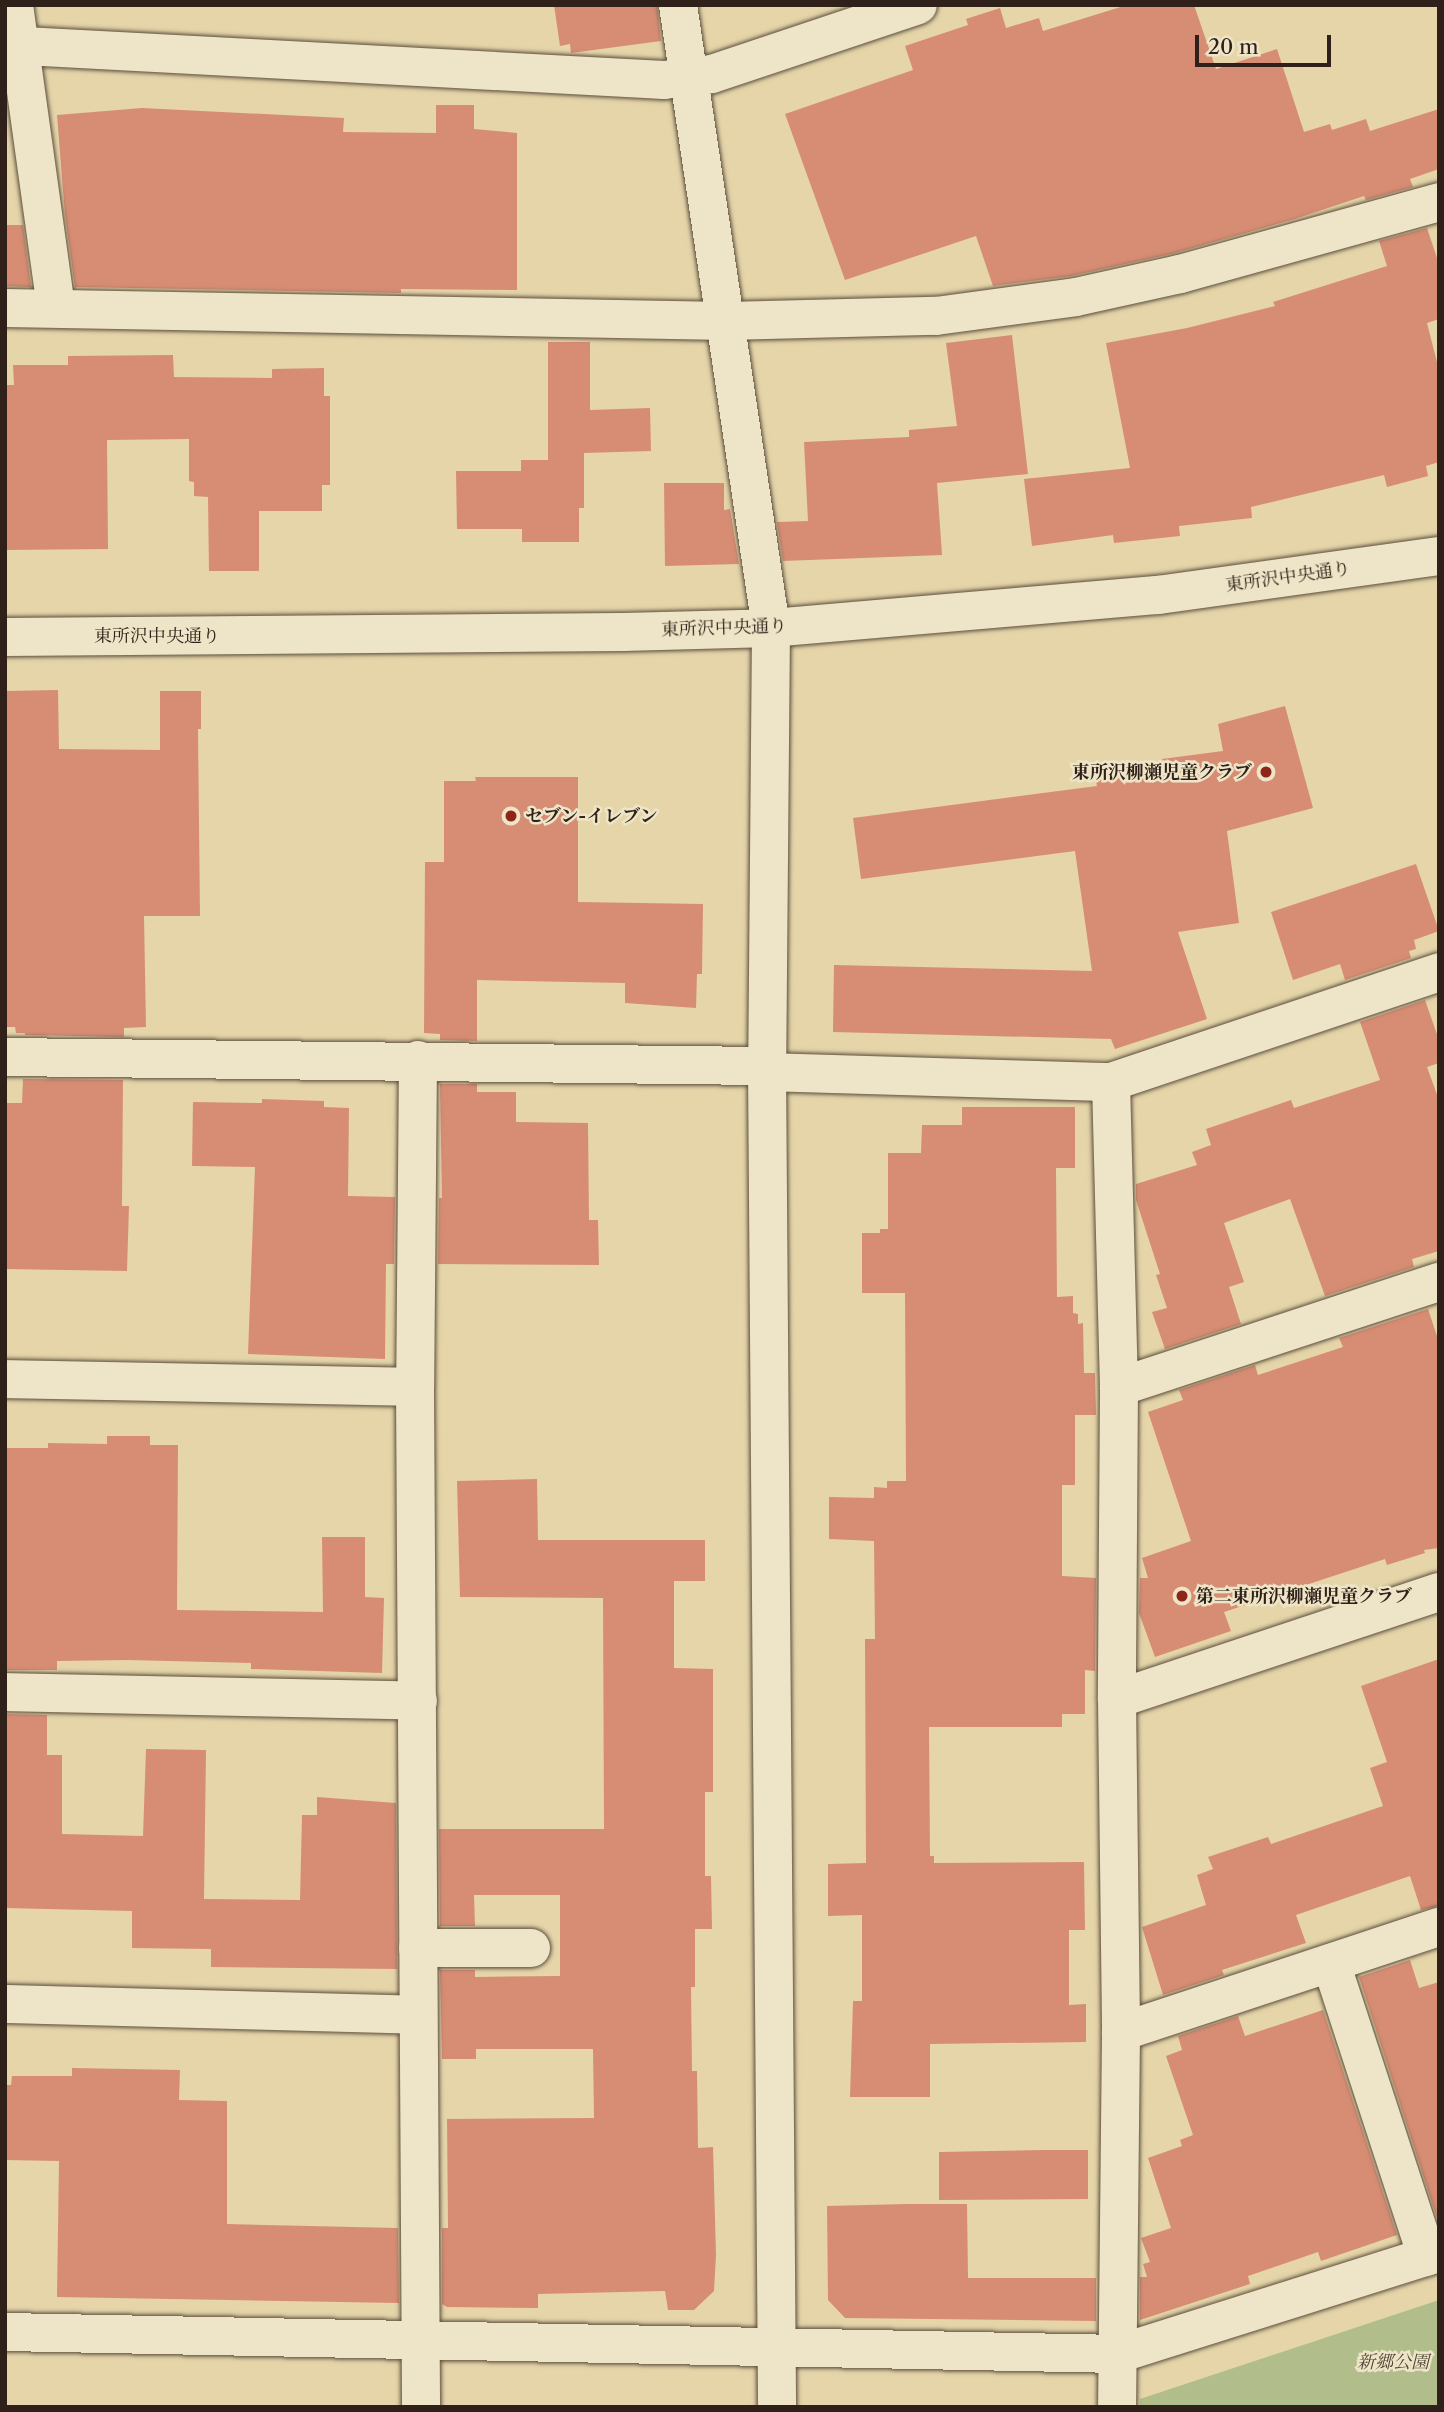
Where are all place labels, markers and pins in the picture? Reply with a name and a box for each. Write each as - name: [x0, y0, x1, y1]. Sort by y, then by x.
- place label: 東所沢柳瀬児童クラブ: [1072, 761, 1252, 783]
- marker: 東所沢柳瀬児童クラブ: [1258, 764, 1274, 780]
- place label: セブン-イレブン: [525, 805, 659, 827]
- marker: セブン-イレブン: [503, 808, 519, 824]
- place label: 第二東所沢柳瀬児童クラブ: [1196, 1585, 1412, 1607]
- marker: 第二東所沢柳瀬児童クラブ: [1174, 1588, 1190, 1604]

